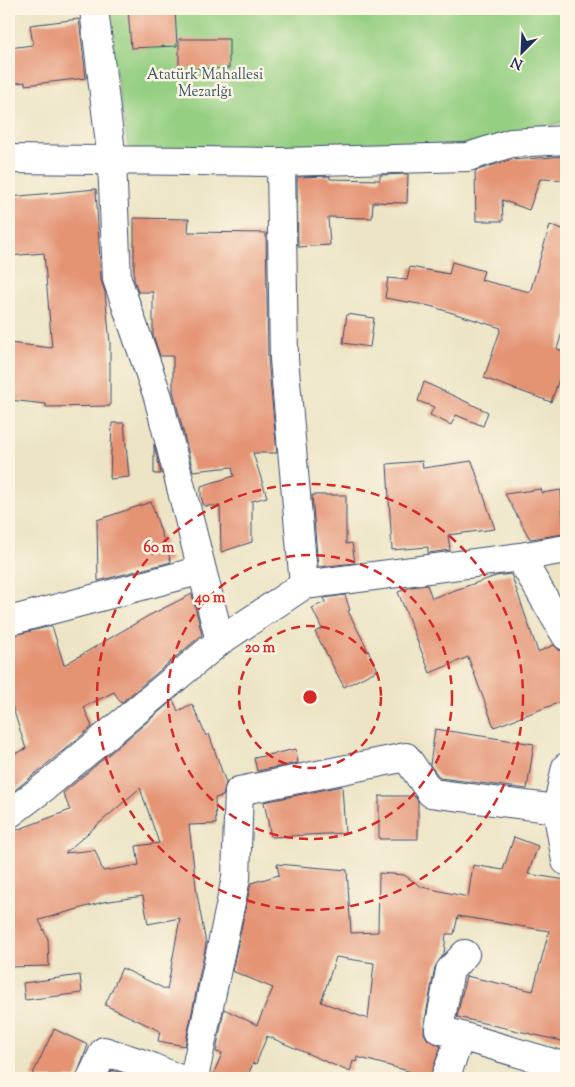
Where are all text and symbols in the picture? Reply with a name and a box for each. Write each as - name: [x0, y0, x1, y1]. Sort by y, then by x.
- north arrow: [498, 28, 548, 78]
- text: N: [508, 51, 527, 73]
- park label: Atatürk Mahallesi Mezarlğı: [147, 65, 263, 103]
- text: 60 m: [144, 538, 175, 559]
- text: 40 m: [194, 588, 226, 609]
- text: 20 m: [245, 638, 276, 659]
- centre of rings: [301, 688, 319, 706]

